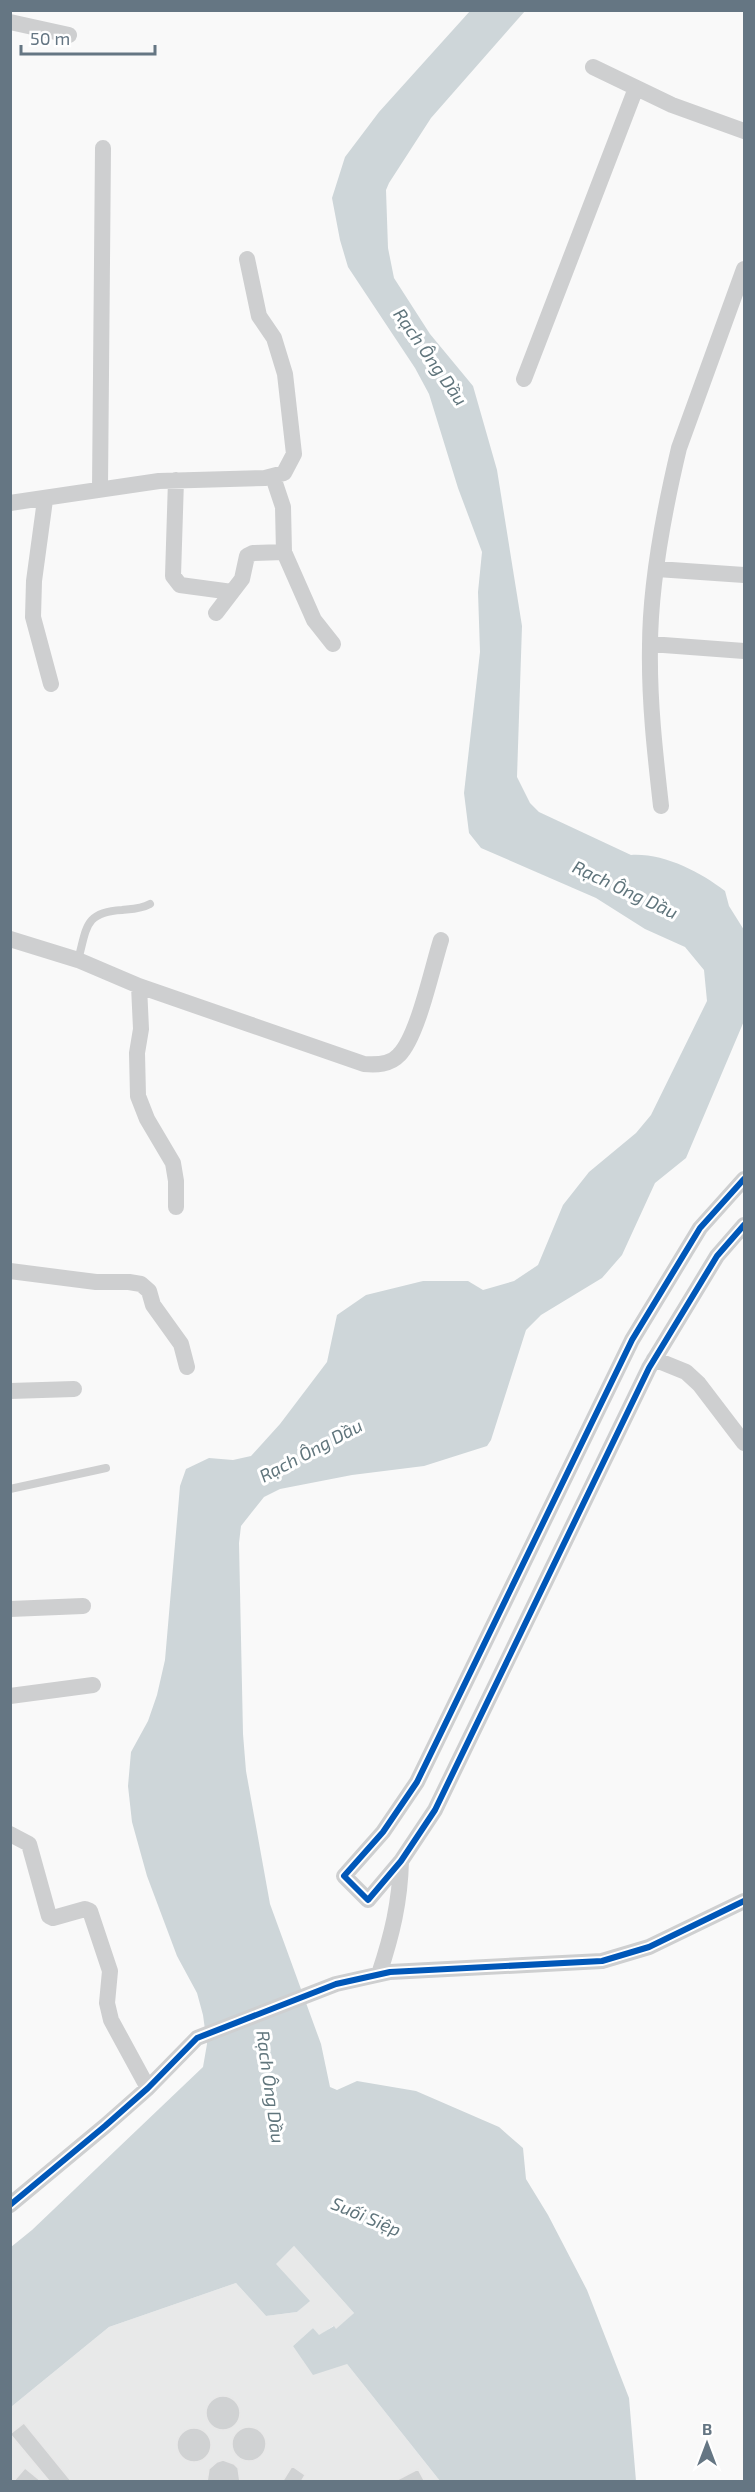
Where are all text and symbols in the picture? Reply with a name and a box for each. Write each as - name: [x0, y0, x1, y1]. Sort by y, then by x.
- scale bar: [21, 18, 154, 56]
- text: 50 m: [30, 27, 70, 49]
- water label: Rạch Ông Dầu: [389, 304, 472, 409]
- water label: Rạch Ông Dầu: [569, 855, 682, 923]
- water label: Rạch Ông Dầu: [255, 1414, 366, 1487]
- water label: Rạch Ông Dầu: [252, 2029, 290, 2145]
- water label: Suối Siệp: [328, 2192, 404, 2241]
- north arrow: [677, 2414, 737, 2474]
- text: B: [702, 2419, 712, 2438]

